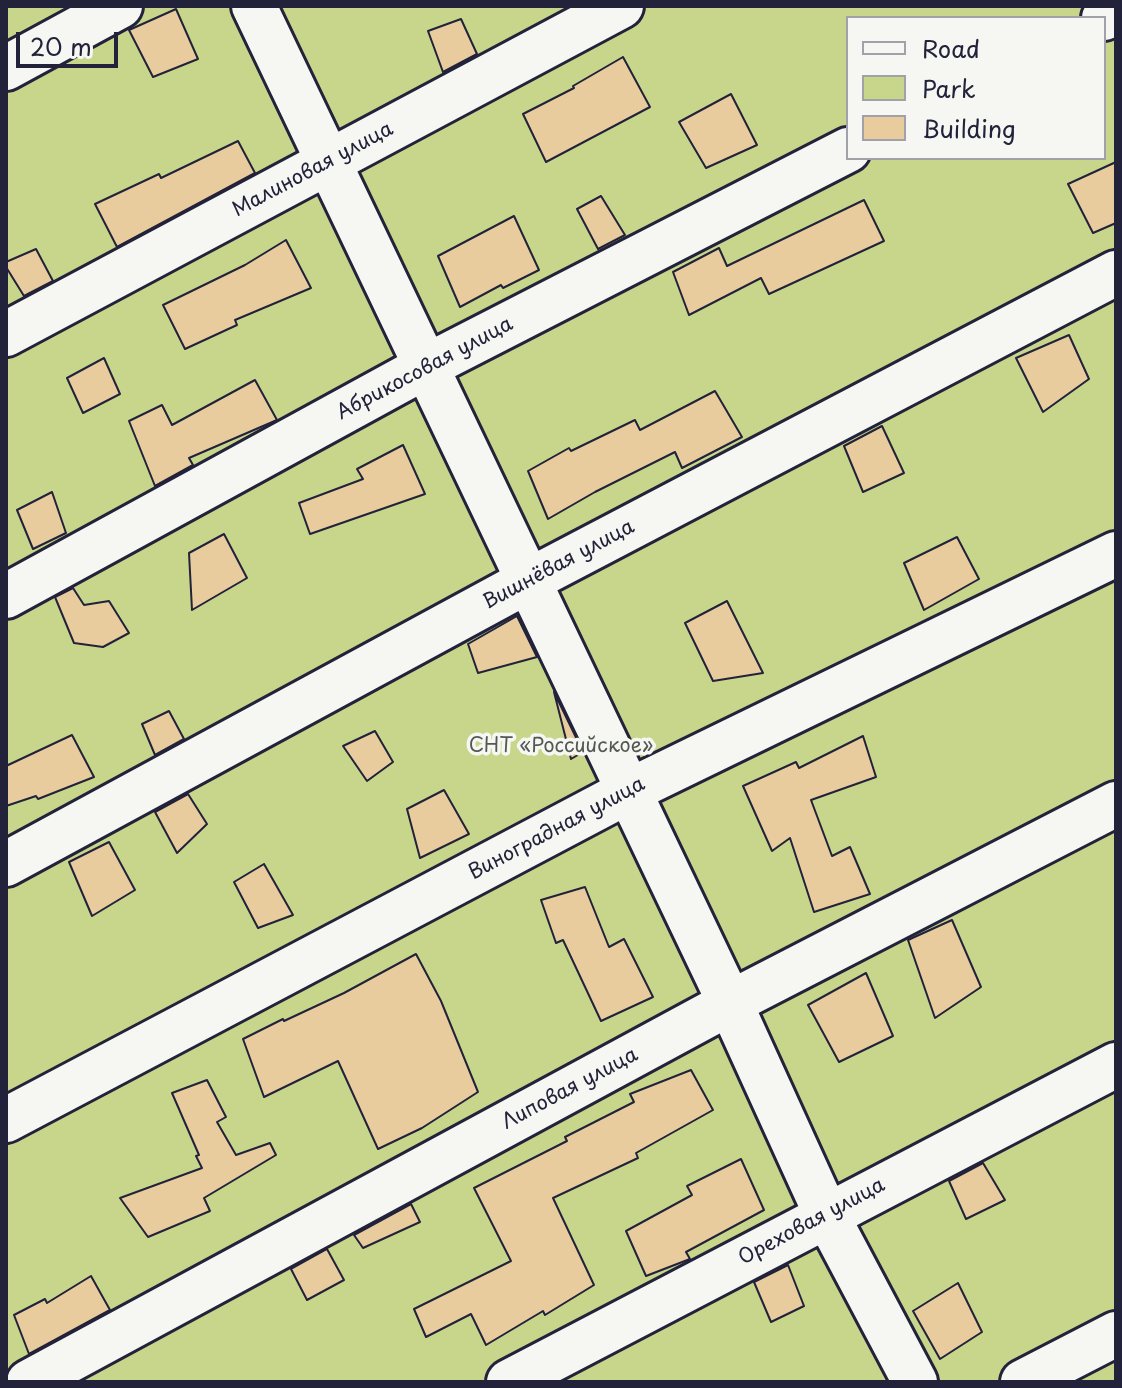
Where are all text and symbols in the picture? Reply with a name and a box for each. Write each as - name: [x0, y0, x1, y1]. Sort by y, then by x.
- scale bar: [20, 16, 122, 66]
- legend: [846, 16, 1106, 160]
- text: 20 m: [30, 28, 92, 64]
- text: Road: [922, 30, 980, 66]
- text: Park: [922, 70, 976, 106]
- text: Building: [922, 110, 1016, 146]
- street label: Малиновая улица: [229, 117, 397, 223]
- street label: Абрикосовая улица: [333, 312, 517, 426]
- street label: Вишнёвая улица: [479, 515, 639, 615]
- park label: СНТ «Российское»: [469, 734, 653, 758]
- street label: Виноградная улица: [465, 772, 649, 886]
- street label: Липовая улица: [498, 1043, 642, 1135]
- street label: Ореховая улица: [735, 1173, 889, 1271]

